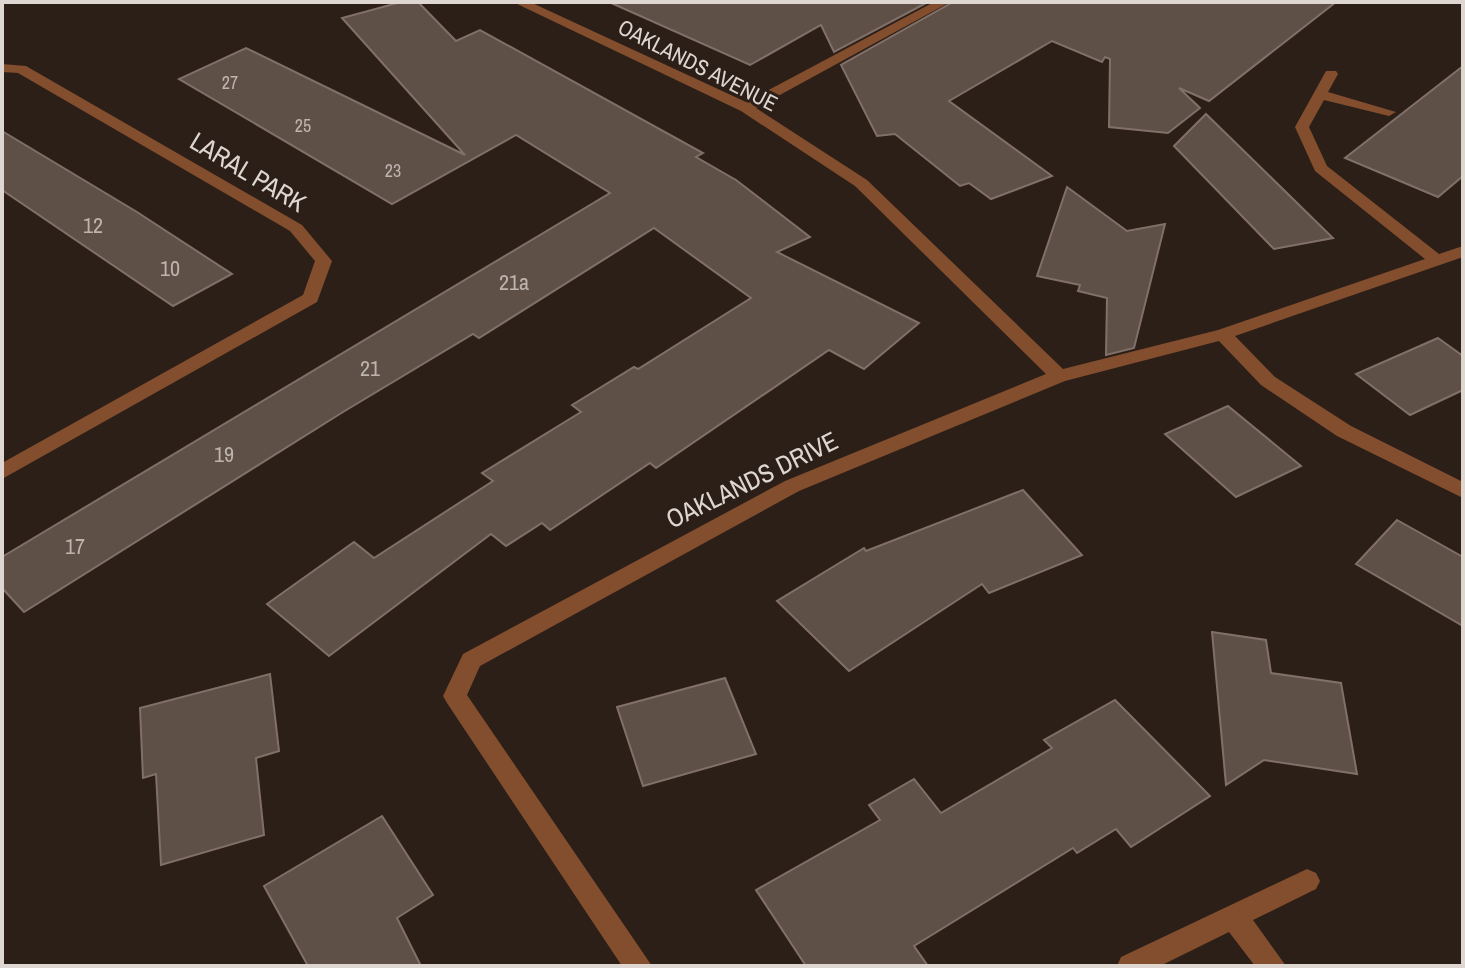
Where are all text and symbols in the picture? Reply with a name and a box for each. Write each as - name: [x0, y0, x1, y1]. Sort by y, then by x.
- street label: OAKLANDS AVENUE: [613, 12, 783, 118]
- house number: 27: [222, 70, 238, 95]
- house number: 25: [295, 113, 311, 138]
- street label: LARAL PARK: [184, 123, 313, 220]
- house number: 23: [385, 158, 401, 183]
- house number: 12: [83, 210, 103, 240]
- house number: 10: [160, 253, 180, 283]
- house number: 21a: [499, 267, 529, 297]
- house number: 21: [360, 353, 380, 383]
- street label: OAKLANDS DRIVE: [660, 423, 844, 536]
- house number: 19: [214, 439, 234, 469]
- house number: 17: [65, 531, 85, 561]

